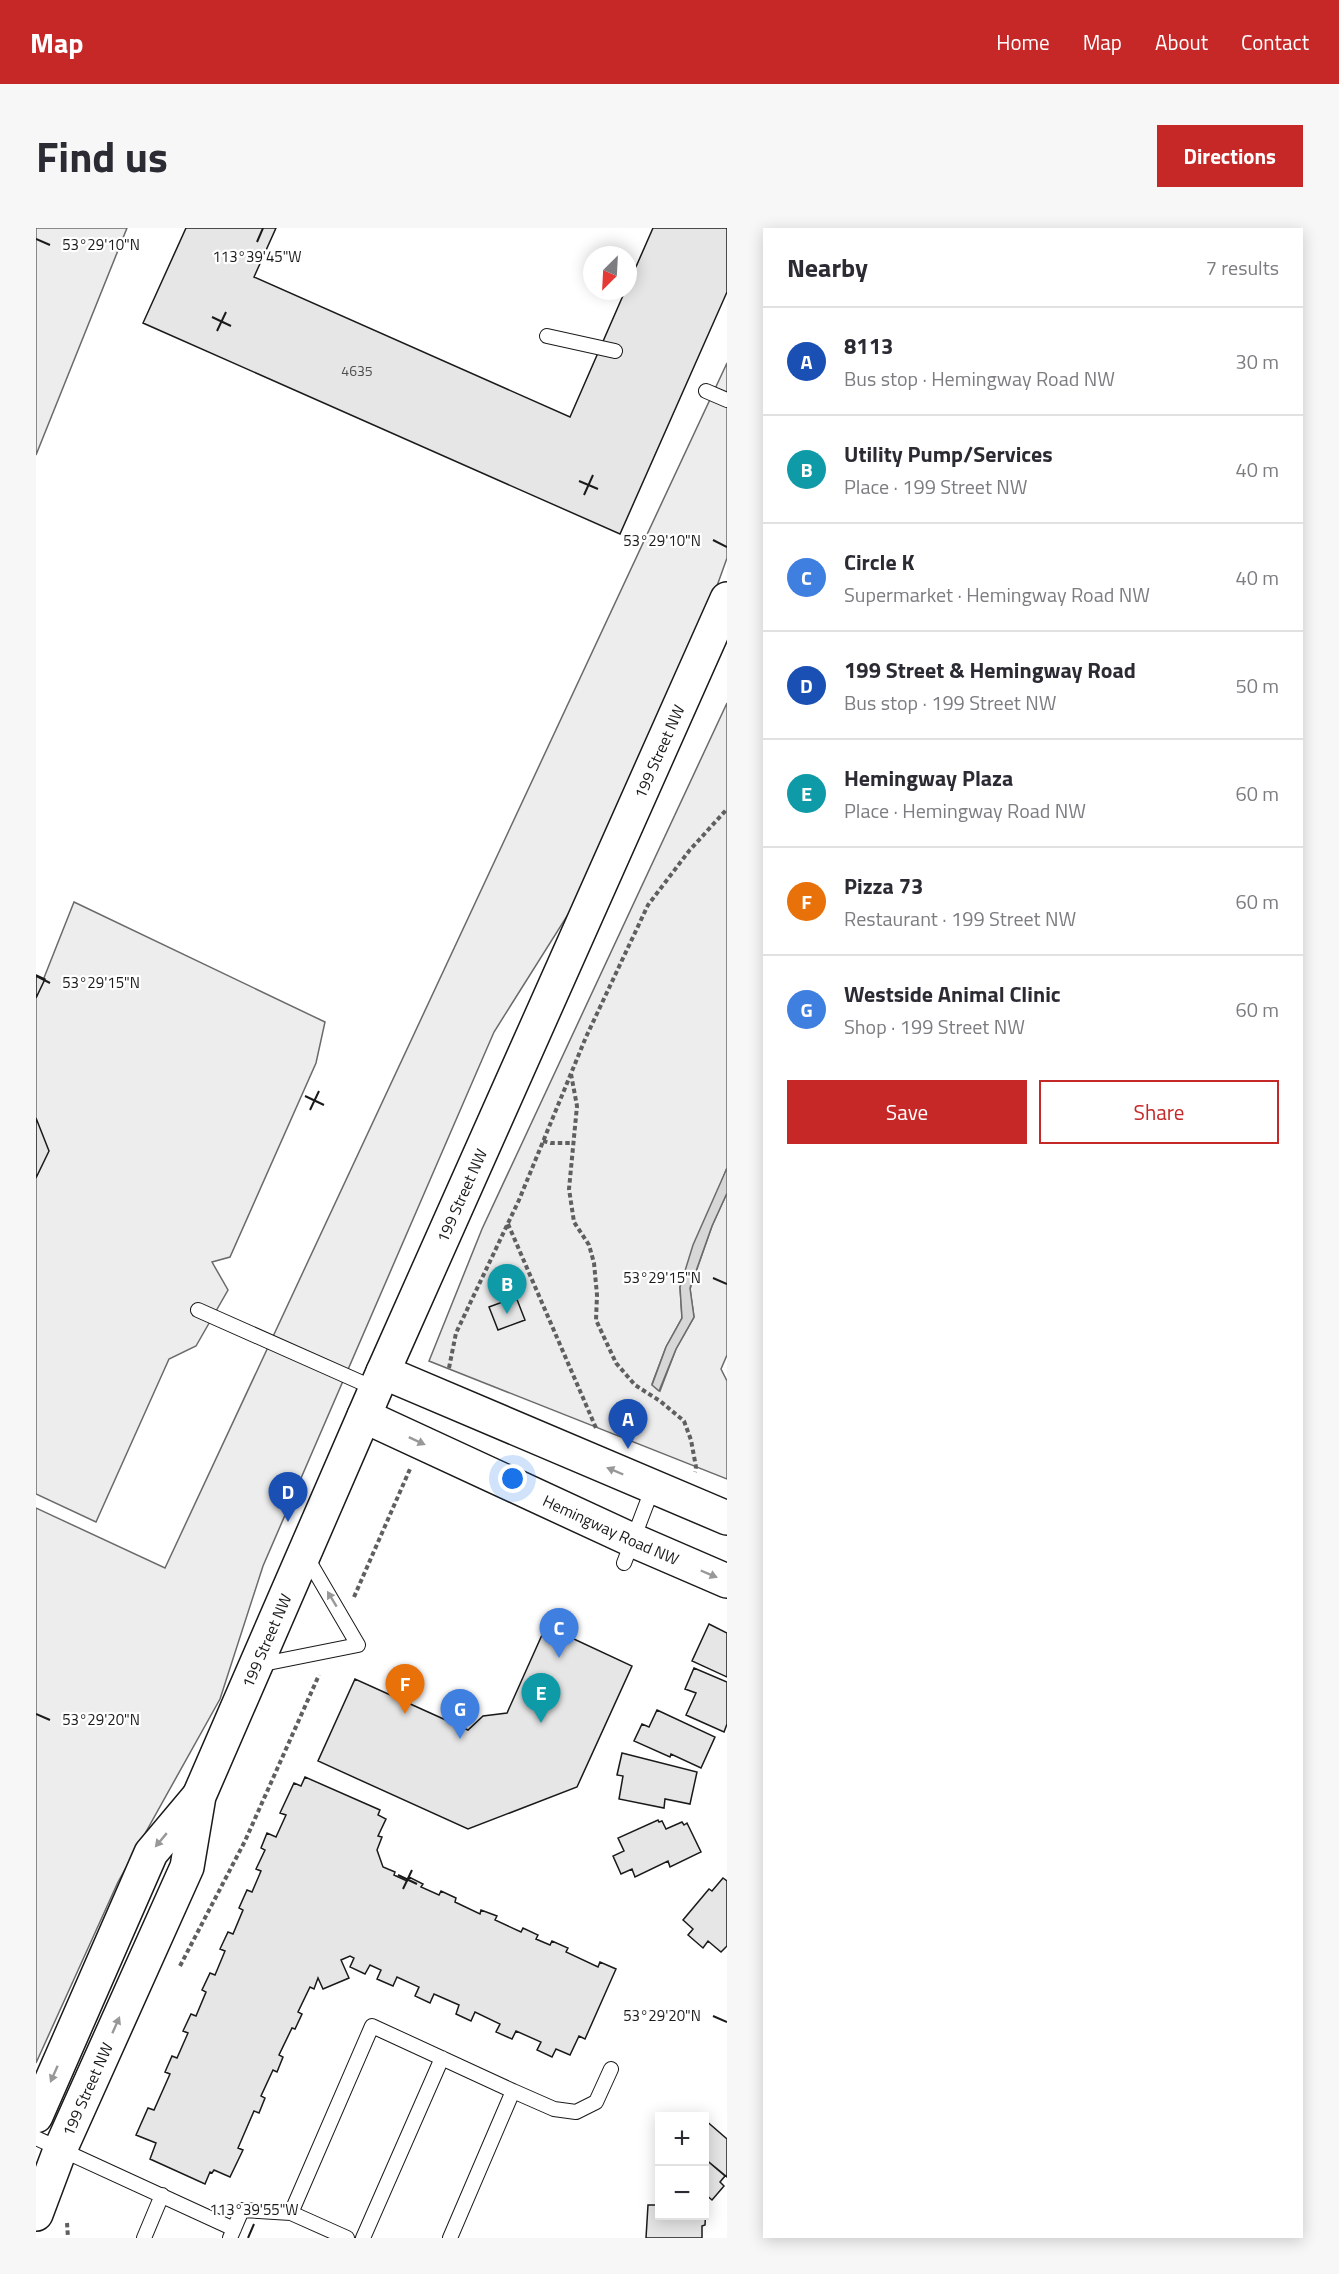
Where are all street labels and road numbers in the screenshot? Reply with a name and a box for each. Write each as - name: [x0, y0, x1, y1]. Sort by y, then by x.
- street label: 199 Street NW: [628, 701, 691, 802]
- street label: 199 Street NW: [430, 1145, 493, 1246]
- street label: Hemingway Road NW: [539, 1488, 683, 1571]
- street label: 199 Street NW: [235, 1590, 297, 1691]
- street label: 199 Street NW: [56, 2039, 119, 2140]

